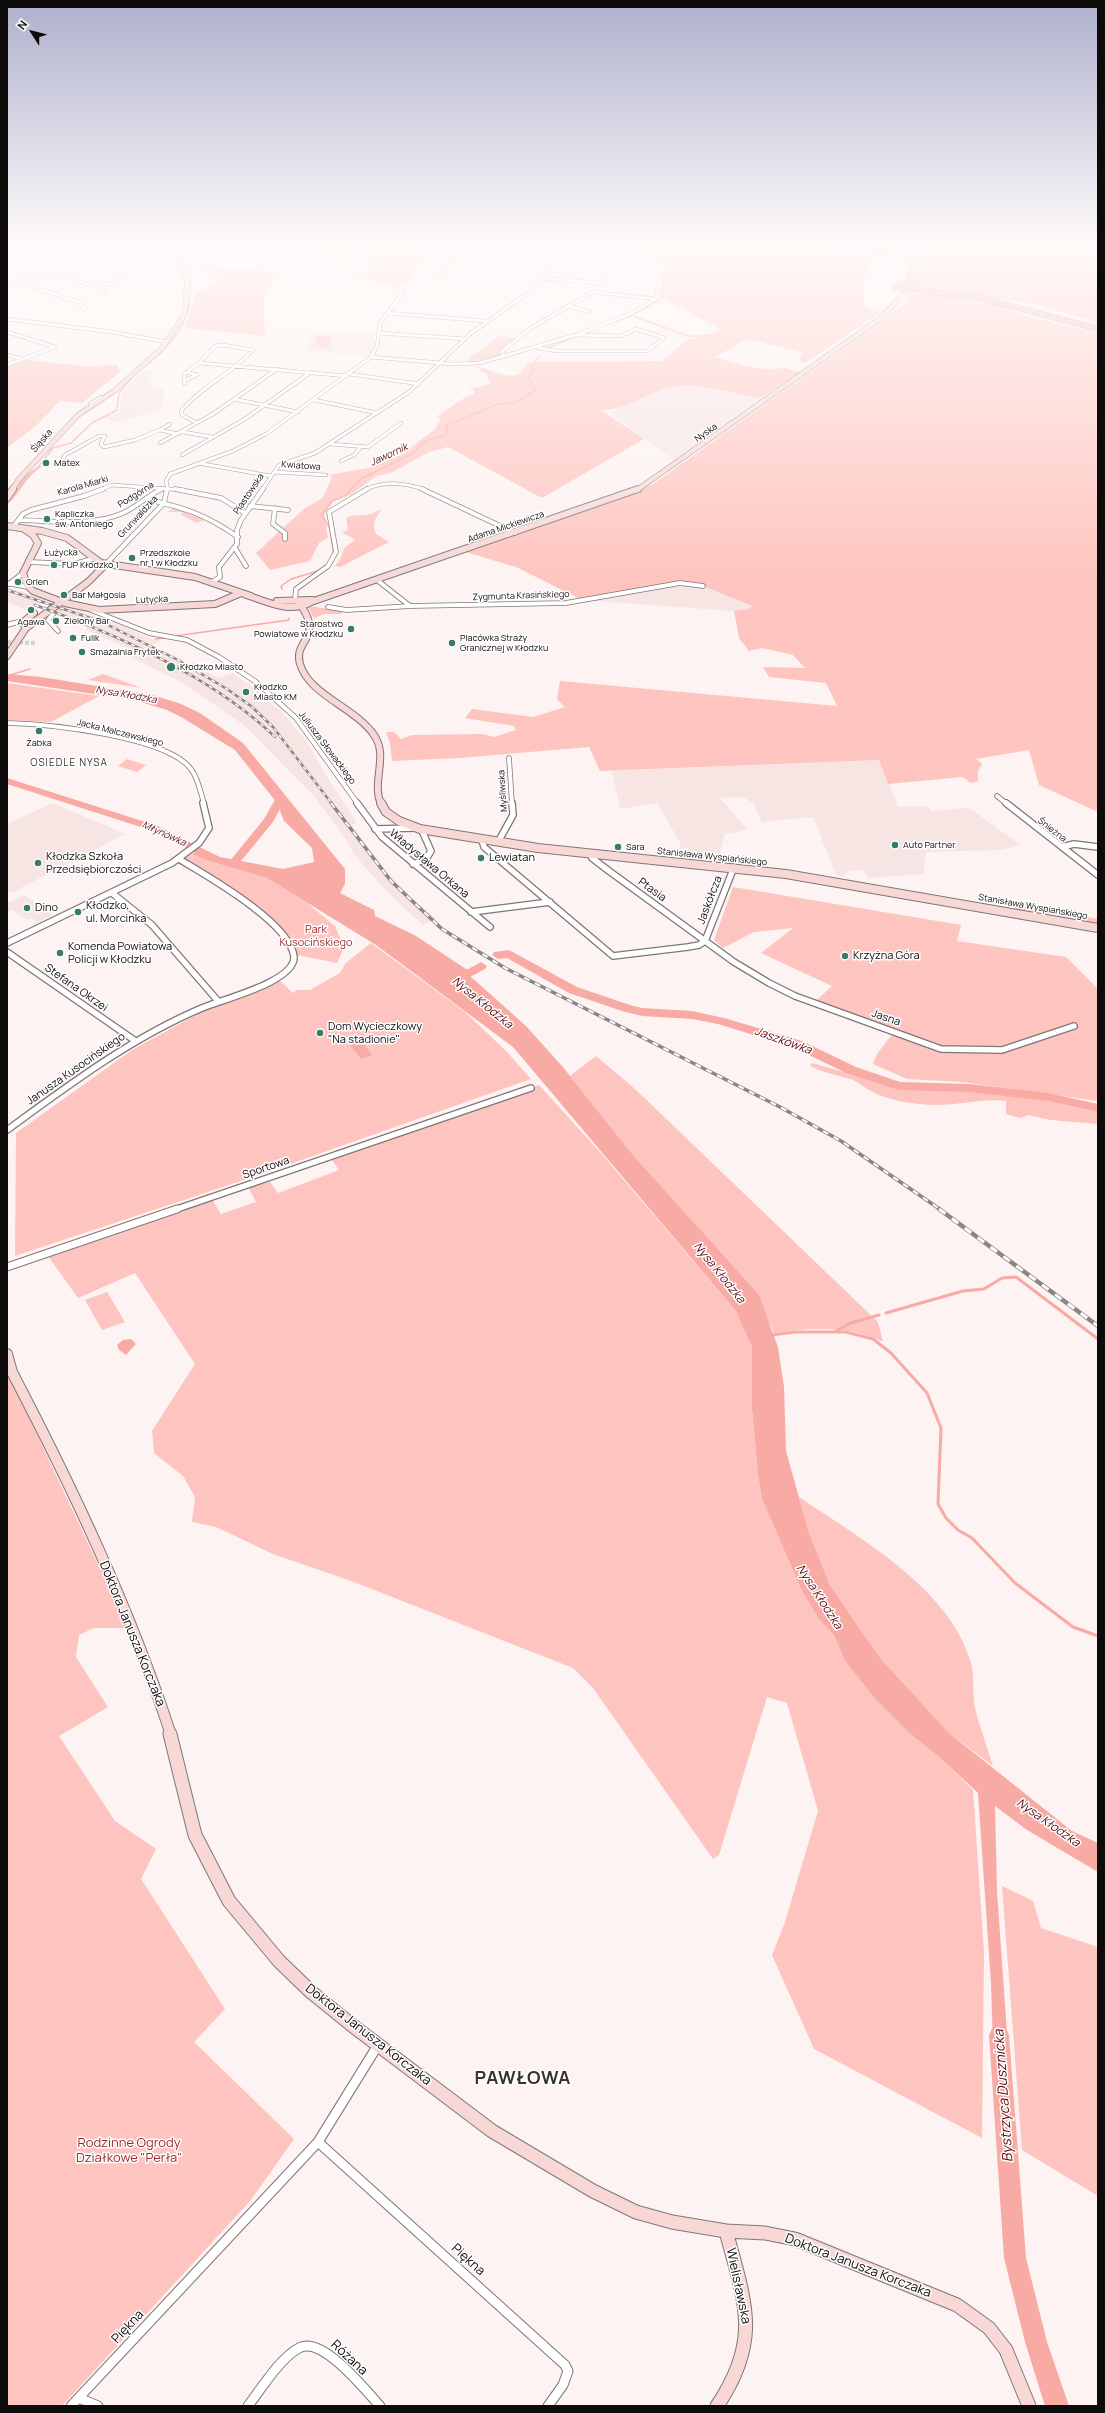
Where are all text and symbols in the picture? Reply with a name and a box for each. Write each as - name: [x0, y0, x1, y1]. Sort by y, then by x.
- north arrow: [12, 12, 52, 52]
- text: N: [13, 17, 30, 32]
- street label: Nyska: [693, 421, 719, 445]
- street label: Śląska: [29, 427, 55, 455]
- water label: Jawornik: [368, 441, 410, 469]
- marker: Matex: [41, 458, 51, 468]
- place label: Matex: [54, 458, 80, 468]
- street label: Kwiatowa: [281, 459, 321, 473]
- street label: Piastowska: [231, 472, 267, 516]
- street label: Karola Miarki: [56, 474, 110, 498]
- street label: Podgórna: [116, 480, 156, 510]
- street label: Grunwaldzka: [116, 494, 160, 540]
- place label: Kapliczka św. Antoniego: [55, 509, 113, 530]
- street label: Adama Mickiewicza: [466, 509, 546, 545]
- marker: Kapliczka św. Antoniego: [42, 514, 52, 524]
- street label: Łużycka: [44, 547, 78, 559]
- place label: Przedszkole nr 1 w Kłodzku: [140, 548, 198, 569]
- marker: Przedszkole nr 1 w Kłodzku: [127, 553, 137, 563]
- marker: FUP Kłodzko 1: [49, 560, 59, 570]
- place label: FUP Kłodzko 1: [62, 560, 119, 570]
- marker: Orlen: [13, 577, 23, 587]
- place label: Orlen: [26, 577, 48, 587]
- street label: Zygmunta Krasińskiego: [472, 589, 570, 603]
- marker: Bar Małgosia: [59, 590, 69, 600]
- place label: Bar Małgosia: [72, 590, 126, 600]
- street label: Lutycka: [136, 594, 168, 606]
- marker: Agawa: [26, 605, 36, 615]
- marker: Zielony Bar: [51, 616, 61, 626]
- place label: Zielony Bar: [64, 616, 110, 626]
- place label: Agawa: [17, 617, 45, 627]
- place label: Starostwo Powiatowe w Kłodzku: [254, 619, 343, 640]
- marker: Starostwo Powiatowe w Kłodzku: [346, 624, 356, 634]
- marker: Fulik: [68, 633, 78, 643]
- place label: Fulik: [81, 633, 100, 643]
- place label: Placówka Straży Granicznej w Kłodzku: [460, 633, 548, 654]
- marker: Placówka Straży Granicznej w Kłodzku: [447, 638, 457, 648]
- marker: Smażalnia Frytek: [77, 647, 87, 657]
- place label: Smażalnia Frytek: [90, 647, 160, 657]
- marker: Kłodzko Miasto: [165, 661, 177, 673]
- place label: Kłodzko Miasto: [180, 662, 243, 672]
- place label: Kłodzko Miasto KM: [254, 682, 297, 703]
- water label: Nysa Kłodzka: [95, 684, 157, 706]
- marker: Kłodzko Miasto KM: [241, 687, 251, 697]
- street label: Juliusza Słowackiego: [296, 710, 358, 786]
- street label: Jacka Malczewskiego: [76, 717, 164, 749]
- marker: Żabka: [34, 726, 44, 736]
- place label: Żabka: [26, 738, 52, 748]
- district label: OSIEDLE NYSA: [30, 757, 108, 769]
- street label: Myśliwska: [496, 770, 510, 812]
- street label: Śnieżna: [1036, 815, 1068, 845]
- water label: Młynówka: [140, 819, 188, 849]
- street label: Władysława Orkana: [386, 827, 472, 901]
- marker: Auto Partner: [890, 840, 900, 850]
- place label: Auto Partner: [903, 840, 955, 850]
- marker: Sara: [613, 842, 623, 852]
- place label: Sara: [626, 842, 645, 852]
- street label: Stanisława Wyspiańskiego: [656, 846, 768, 868]
- place label: Kłodzka Szkoła Przedsiębiorczości: [46, 850, 141, 876]
- place label: Lewiatan: [489, 851, 535, 865]
- marker: Lewiatan: [476, 853, 486, 863]
- marker: Kłodzka Szkoła Przedsiębiorczości: [33, 858, 43, 868]
- street label: Jaskółcza: [695, 874, 725, 926]
- street label: Ptasia: [635, 875, 669, 905]
- street label: Stanisława Wyspiańskiego: [978, 892, 1088, 922]
- place label: Kłodzko, ul. Morcinka: [86, 899, 146, 925]
- place label: Dino: [35, 901, 58, 915]
- marker: Dino: [22, 903, 32, 913]
- marker: Kłodzko, ul. Morcinka: [73, 907, 83, 917]
- park label: Park Kusocińskiego: [279, 923, 353, 949]
- place label: Komenda Powiatowa Policji w Kłodzku: [68, 940, 172, 966]
- marker: Komenda Powiatowa Policji w Kłodzku: [55, 948, 65, 958]
- place label: Krzyżna Góra: [853, 949, 920, 963]
- marker: Krzyżna Góra: [840, 951, 850, 961]
- street label: Stefana Okrzei: [42, 961, 110, 1015]
- water label: Nysa Kłodzka: [449, 974, 515, 1032]
- street label: Jasna: [870, 1007, 902, 1029]
- place label: Dom Wycieczkowy "Na stadionie": [328, 1020, 422, 1046]
- water label: Jaszkówka: [753, 1024, 813, 1058]
- marker: Dom Wycieczkowy "Na stadionie": [315, 1028, 325, 1038]
- street label: Janusza Kusocińskiego: [24, 1030, 128, 1108]
- street label: Sportowa: [241, 1154, 291, 1182]
- water label: Nysa Kłodzka: [690, 1240, 748, 1306]
- street label: Doktora Janusza Korczaka: [96, 1559, 168, 1709]
- water label: Nysa Kłodzka: [793, 1562, 845, 1632]
- water label: Nysa Kłodzka: [1014, 1796, 1082, 1850]
- street label: Doktora Janusza Korczaka: [302, 1981, 434, 2089]
- water label: Bystrzyca Dusznicka: [991, 2029, 1017, 2163]
- district label: PAWŁOWA: [475, 2068, 571, 2090]
- park label: Rodzinne Ogrody Działkowe "Perła": [76, 2135, 182, 2166]
- street label: Doktora Janusza Korczaka: [783, 2231, 933, 2301]
- street label: Piękna: [448, 2241, 488, 2279]
- street label: Wielisławska: [722, 2247, 754, 2325]
- street label: Piękna: [109, 2307, 147, 2347]
- street label: Różana: [327, 2337, 371, 2379]

